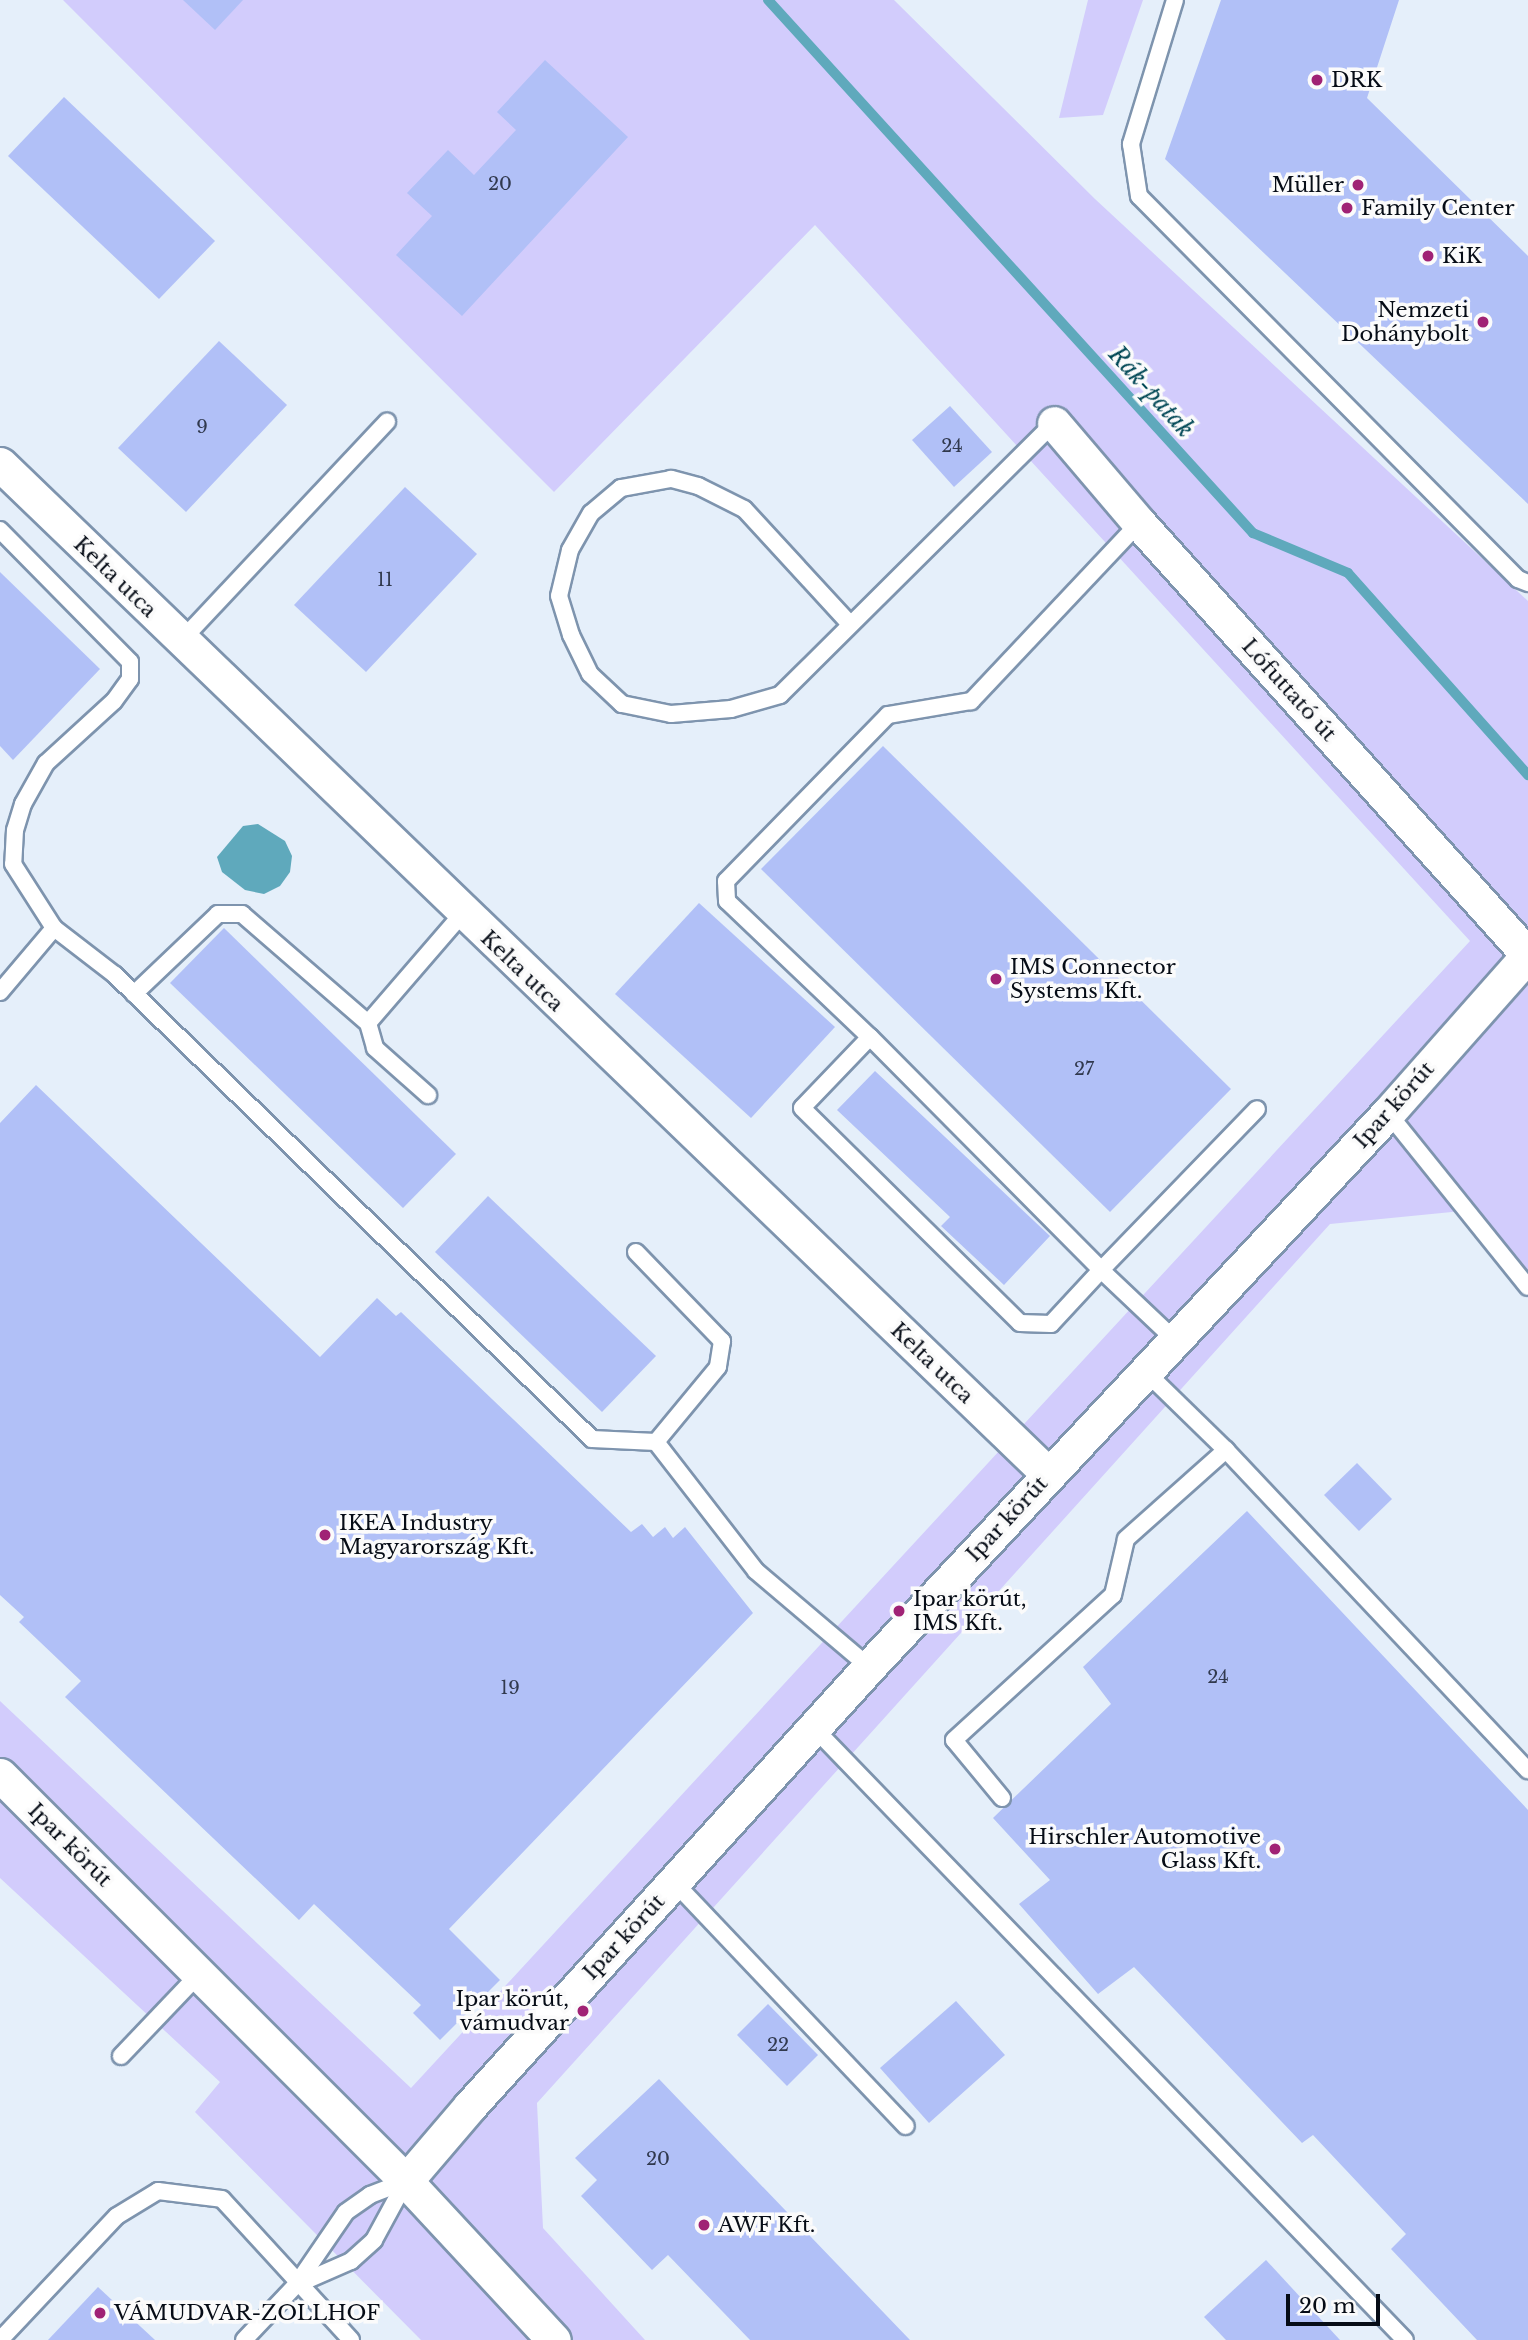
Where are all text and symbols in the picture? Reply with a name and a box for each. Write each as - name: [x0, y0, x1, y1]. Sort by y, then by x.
- place label: DRK: [1331, 67, 1382, 93]
- marker: DRK: [1309, 72, 1325, 88]
- place label: Müller: [1272, 172, 1344, 198]
- house number: 20: [488, 173, 512, 195]
- marker: Müller: [1350, 177, 1366, 193]
- place label: Family Center: [1361, 195, 1515, 221]
- marker: Family Center: [1339, 200, 1355, 216]
- place label: KiK: [1442, 243, 1482, 269]
- marker: KiK: [1420, 248, 1436, 264]
- place label: Nemzeti Dohánybolt: [1341, 297, 1469, 347]
- marker: Nemzeti Dohánybolt: [1475, 314, 1491, 330]
- water label: Rák-patak: [1103, 341, 1199, 443]
- house number: 9: [196, 416, 208, 438]
- house number: 24: [941, 435, 963, 457]
- street label: Kelta utca: [68, 531, 162, 623]
- house number: 11: [377, 569, 393, 591]
- street label: Lófuttató út: [1236, 634, 1342, 746]
- street label: Kelta utca: [475, 925, 569, 1017]
- place label: IMS Connector Systems Kft.: [1010, 954, 1176, 1004]
- marker: IMS Connector Systems Kft.: [988, 971, 1004, 987]
- street label: Ipar körút: [1348, 1056, 1440, 1154]
- house number: 27: [1074, 1058, 1094, 1080]
- street label: Kelta utca: [885, 1317, 979, 1409]
- street label: Ipar körút: [961, 1471, 1053, 1567]
- place label: IKEA Industry Magyarország Kft.: [339, 1510, 534, 1560]
- marker: IKEA Industry Magyarország Kft.: [317, 1527, 333, 1543]
- place label: Ipar körút, IMS Kft.: [913, 1586, 1027, 1636]
- marker: Ipar körút, IMS Kft.: [891, 1603, 907, 1619]
- house number: 24: [1207, 1666, 1229, 1688]
- house number: 19: [500, 1677, 520, 1699]
- street label: Ipar körút: [23, 1798, 117, 1892]
- place label: Hirschler Automotive Glass Kft.: [1027, 1824, 1261, 1874]
- marker: Hirschler Automotive Glass Kft.: [1267, 1841, 1283, 1857]
- street label: Ipar körút: [578, 1889, 670, 1985]
- place label: Ipar körút, vámudvar: [455, 1986, 569, 2036]
- marker: Ipar körút, vámudvar: [575, 2003, 591, 2019]
- house number: 22: [767, 2034, 789, 2056]
- house number: 20: [646, 2148, 670, 2170]
- place label: AWF Kft.: [718, 2212, 816, 2238]
- marker: AWF Kft.: [696, 2217, 712, 2233]
- scale bar: [1290, 2280, 1384, 2324]
- text: 20 m: [1299, 2293, 1356, 2319]
- place label: VÁMUDVAR-ZOLLHOF: [114, 2300, 380, 2326]
- marker: VÁMUDVAR-ZOLLHOF: [92, 2305, 108, 2321]

